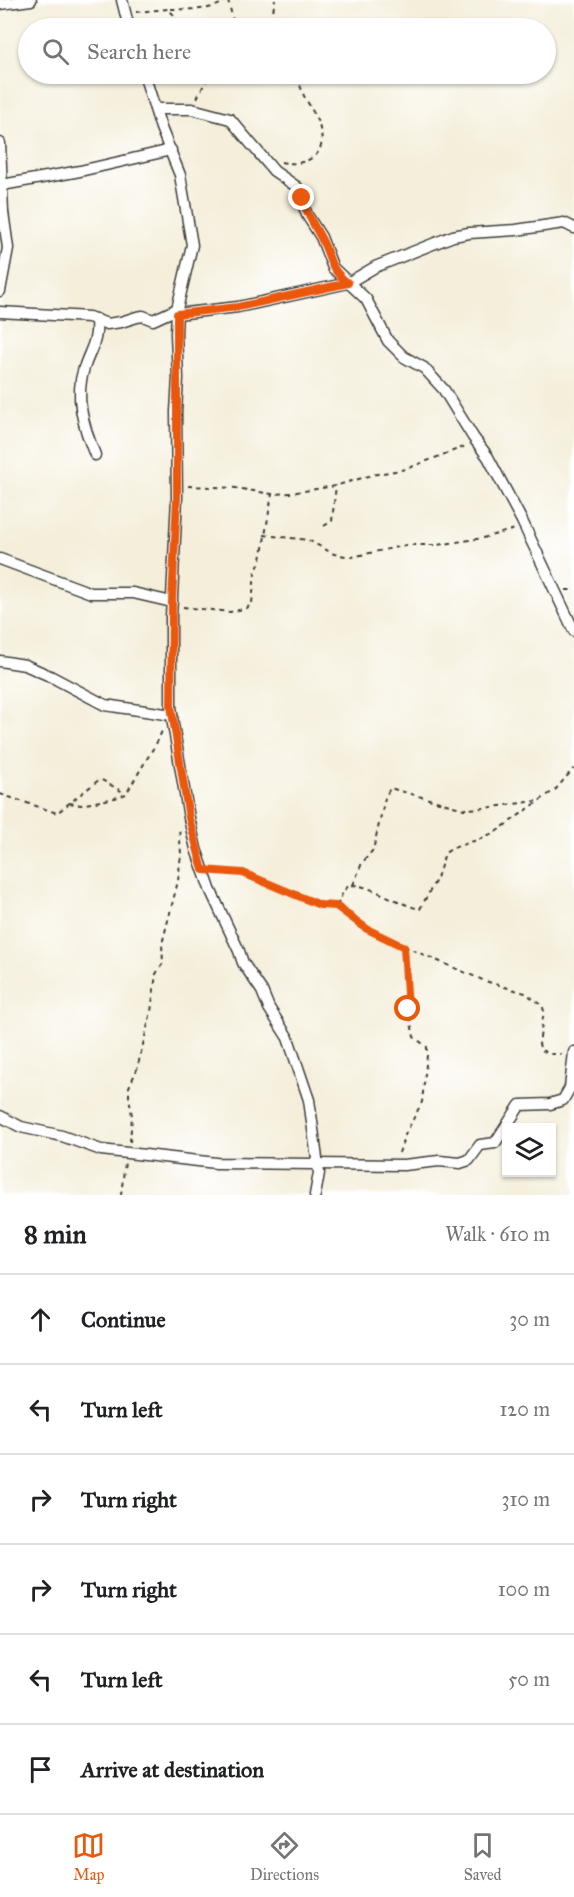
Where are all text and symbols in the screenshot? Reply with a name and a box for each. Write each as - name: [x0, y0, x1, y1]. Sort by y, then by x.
- search box: [18, 18, 556, 84]
- icon: search: [39, 35, 72, 68]
- text: Search here: [87, 38, 191, 65]
- route end: [288, 184, 314, 210]
- route start: [394, 995, 420, 1021]
- map controls: [502, 1123, 556, 1177]
- button: layers: [502, 1123, 556, 1177]
- text: 8 min: [24, 1218, 87, 1250]
- text: Walk · 610 m: [445, 1222, 550, 1246]
- icon: ahead: [24, 1303, 57, 1336]
- text: Continue: [81, 1306, 166, 1333]
- text: 30 m: [509, 1307, 550, 1331]
- icon: left: [24, 1393, 57, 1426]
- text: Turn left: [81, 1396, 163, 1423]
- text: 120 m: [499, 1397, 550, 1421]
- icon: right: [24, 1483, 57, 1516]
- text: Turn right: [81, 1486, 177, 1513]
- text: 310 m: [501, 1487, 550, 1511]
- icon: right: [24, 1573, 57, 1606]
- text: Turn right: [81, 1576, 177, 1603]
- text: 100 m: [498, 1577, 550, 1601]
- icon: left: [24, 1663, 57, 1696]
- text: Turn left: [81, 1666, 163, 1693]
- text: 50 m: [508, 1667, 550, 1691]
- icon: arrive: [24, 1753, 57, 1786]
- text: Arrive at destination: [81, 1756, 264, 1783]
- tab: Map: [72, 1829, 105, 1884]
- tab: Directions: [250, 1829, 319, 1884]
- tab: Saved: [464, 1829, 502, 1884]

